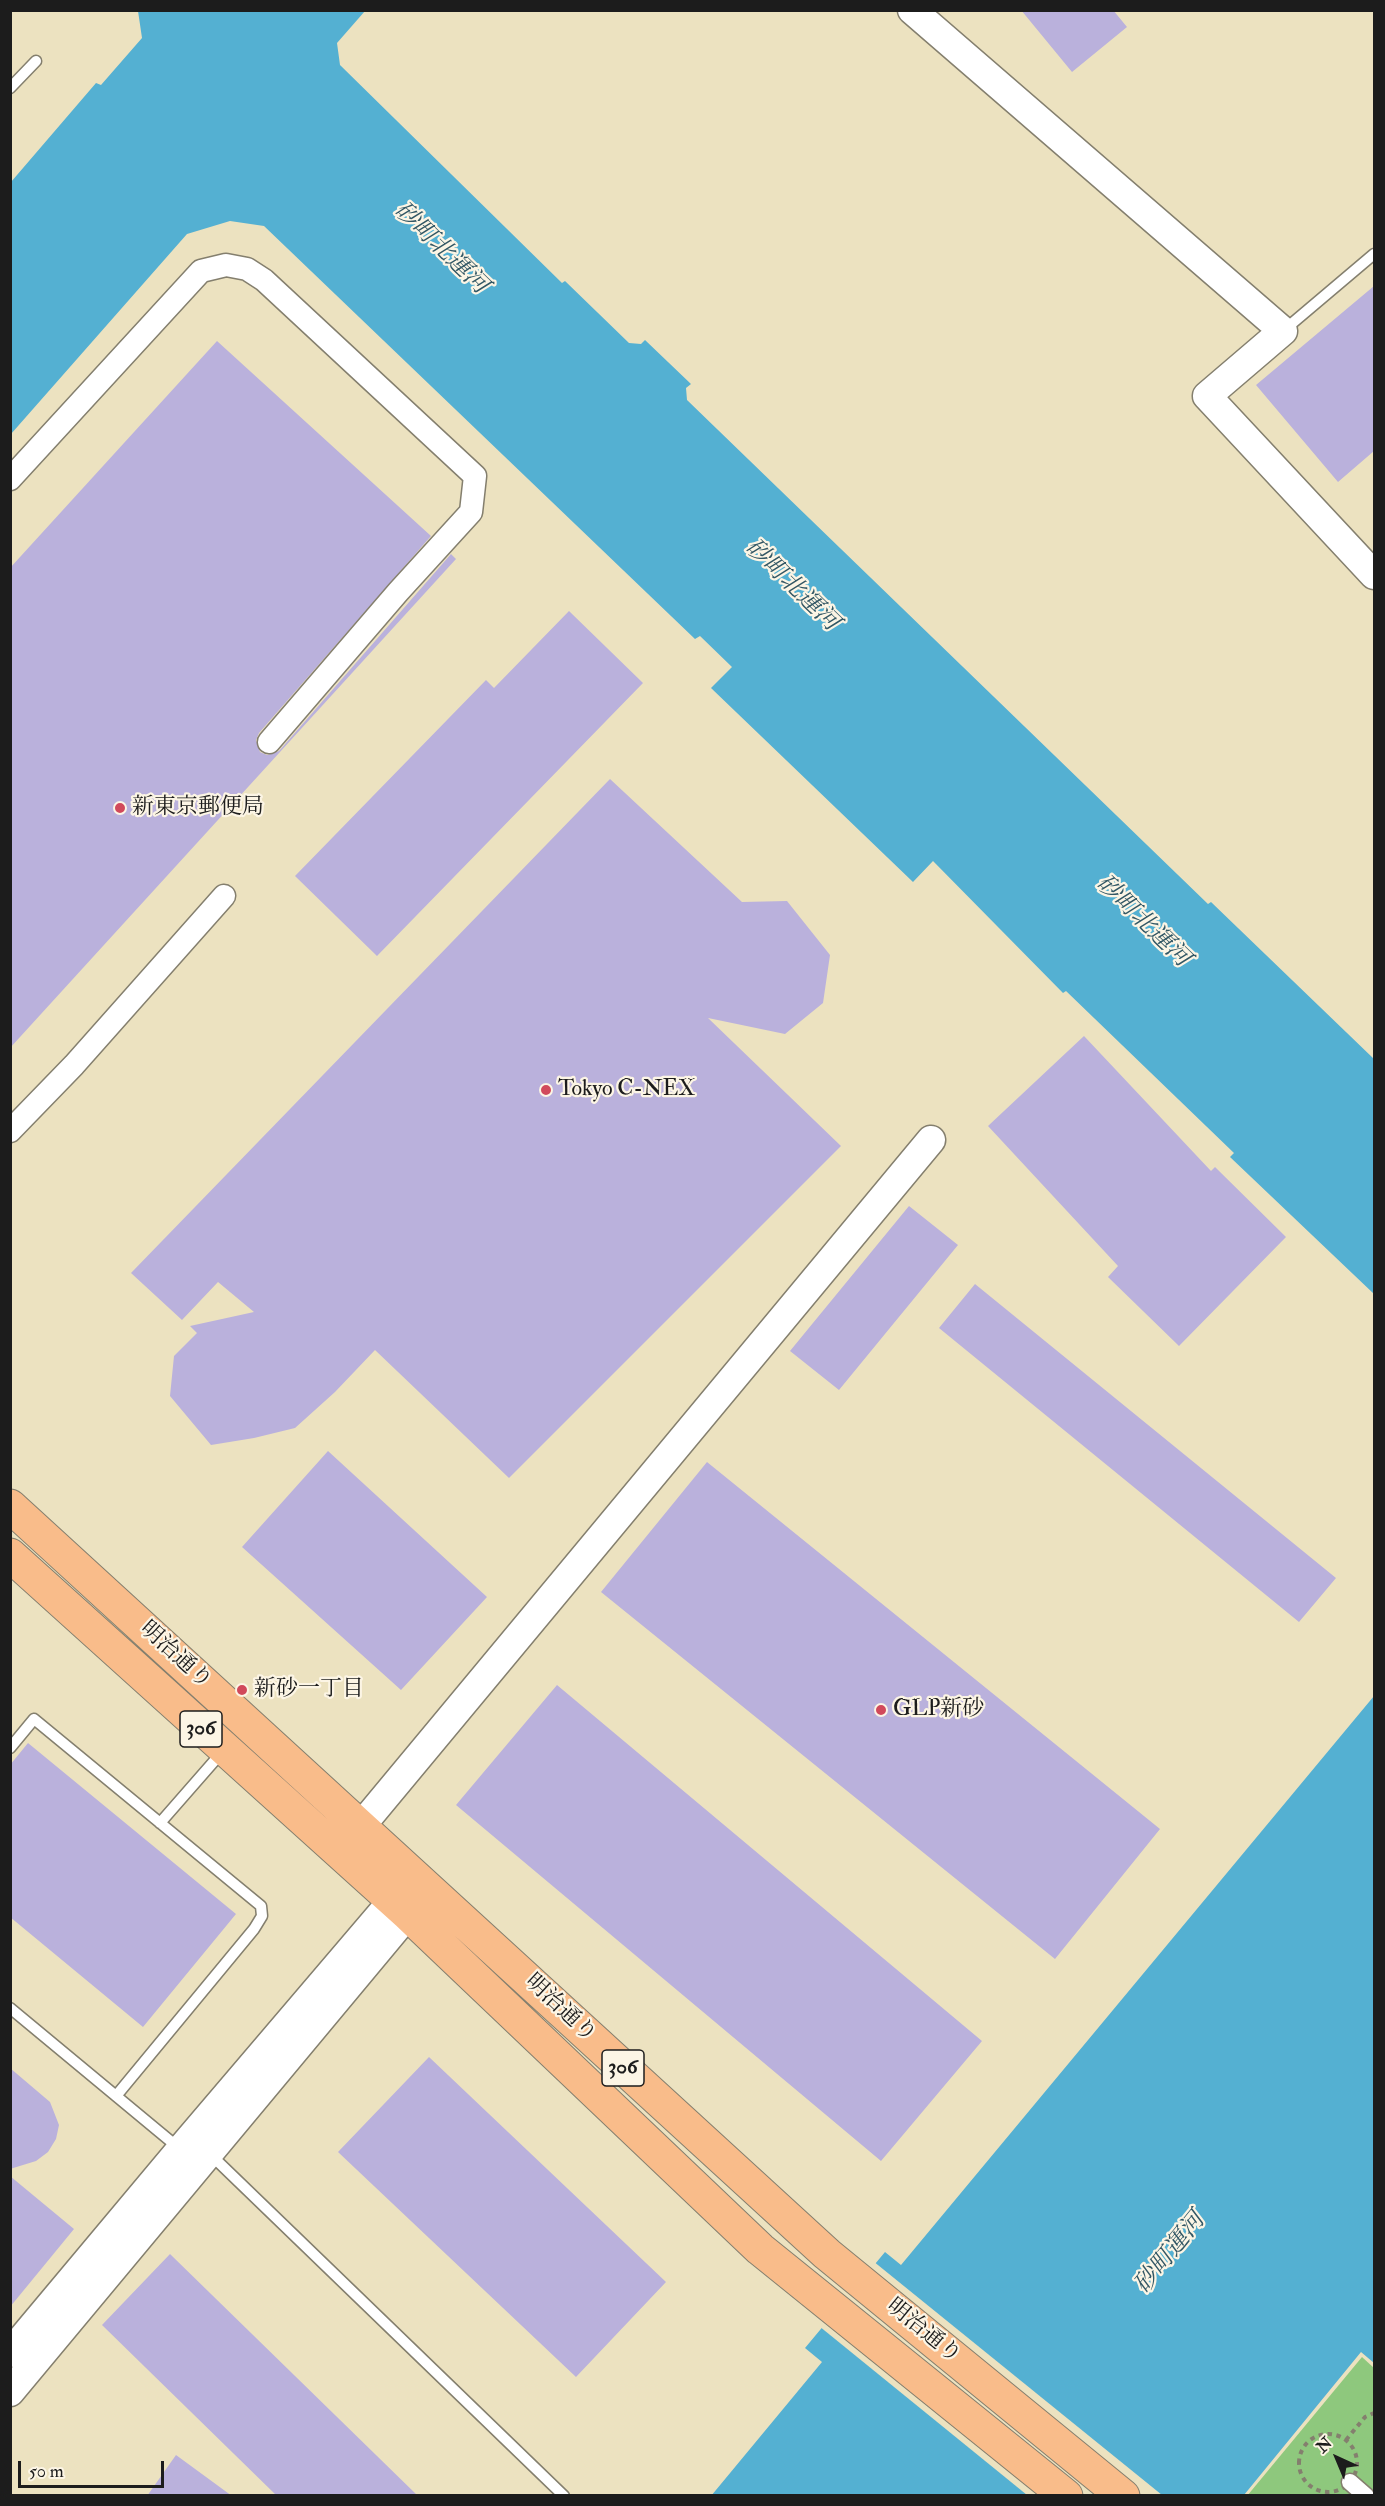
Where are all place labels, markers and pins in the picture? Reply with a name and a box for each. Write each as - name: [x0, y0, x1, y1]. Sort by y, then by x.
- place label: 新東京郵便局: [132, 795, 264, 821]
- marker: 新東京郵便局: [113, 801, 127, 815]
- place label: Tokyo C-NEX: [558, 1077, 695, 1103]
- marker: Tokyo C-NEX: [539, 1083, 553, 1097]
- place label: 新砂一丁目: [254, 1677, 364, 1703]
- marker: 新砂一丁目: [235, 1683, 249, 1697]
- place label: GLP新砂: [893, 1697, 984, 1723]
- marker: GLP新砂: [874, 1703, 888, 1717]

